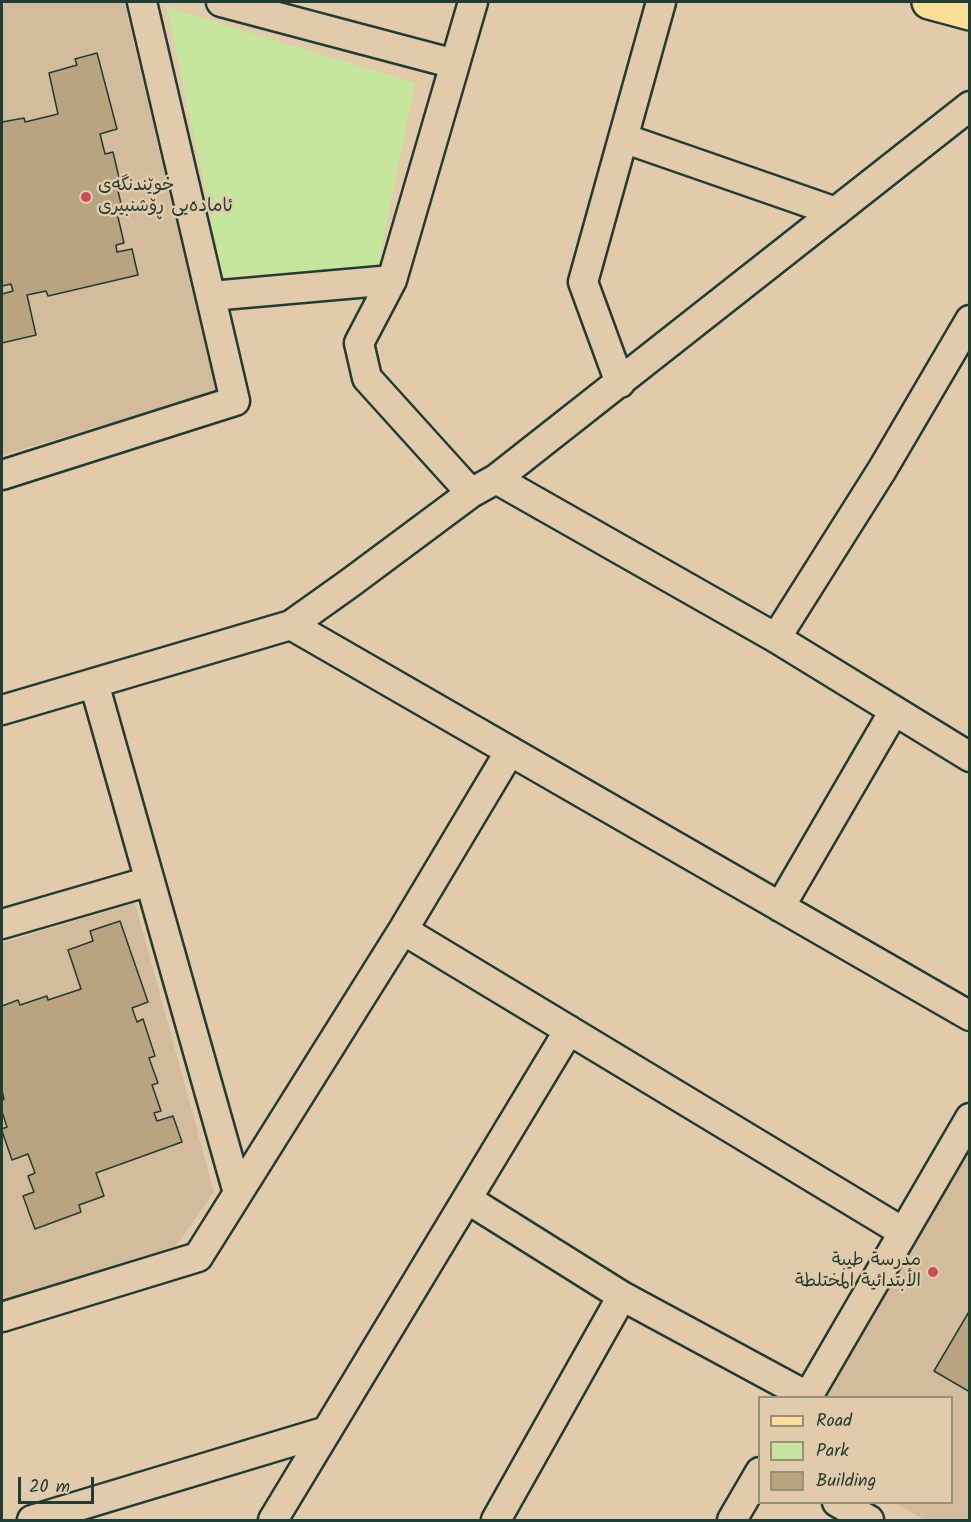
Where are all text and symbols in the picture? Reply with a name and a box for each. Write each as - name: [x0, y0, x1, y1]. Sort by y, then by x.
- place label: خوێندنگەی ئامادەیی ڕۆشنبیری: [98, 176, 233, 219]
- marker: خوێندنگەی ئامادەیی ڕۆشنبیری: [79, 190, 93, 204]
- place label: مدرسة طيبة الأبتدائية المختلطة: [795, 1251, 921, 1294]
- marker: مدرسة طيبة الأبتدائية المختلطة: [926, 1265, 940, 1279]
- legend: [758, 1396, 953, 1504]
- text: Road: [816, 1407, 852, 1436]
- text: Park: [816, 1437, 849, 1466]
- scale bar: [21, 1465, 98, 1503]
- text: Building: [816, 1467, 876, 1496]
- text: 20 m: [29, 1473, 70, 1502]

